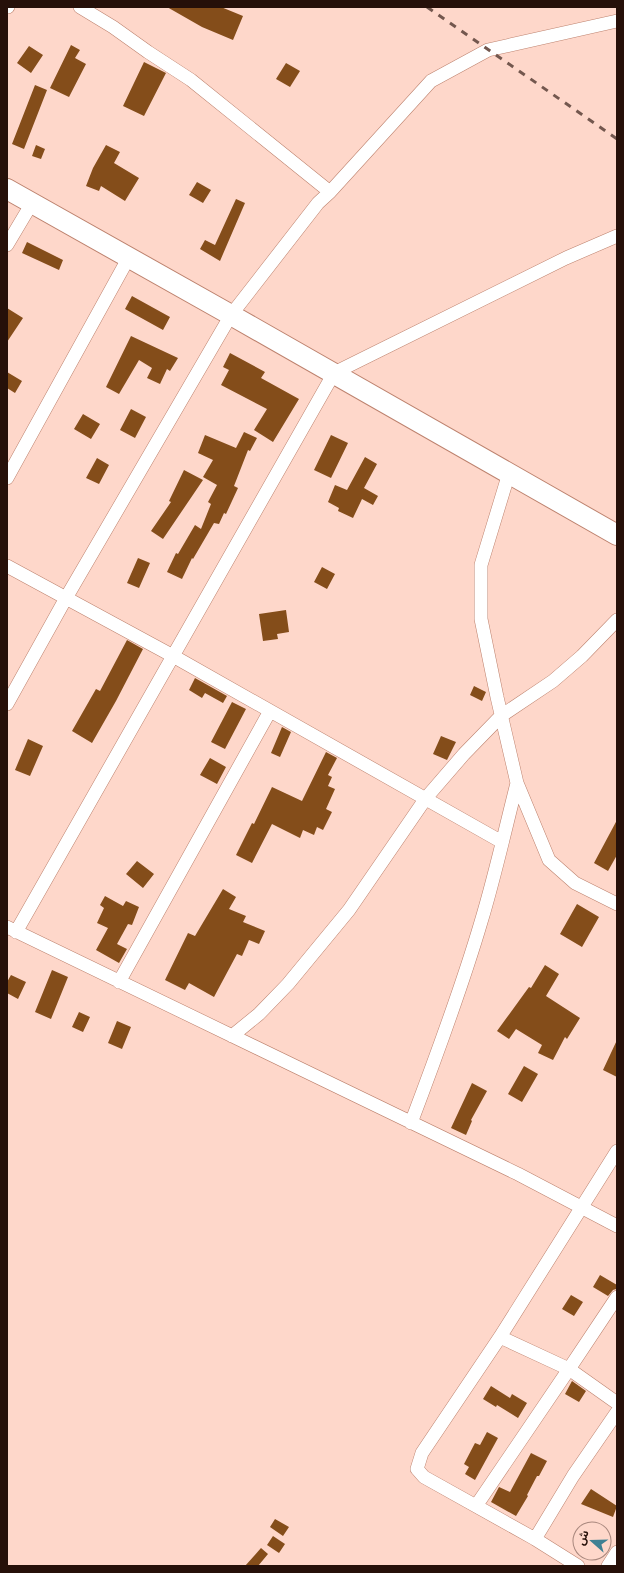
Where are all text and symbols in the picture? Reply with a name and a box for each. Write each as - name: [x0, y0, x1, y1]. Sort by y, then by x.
- north arrow: [572, 1521, 612, 1561]
- text: ش: [574, 1528, 592, 1547]

